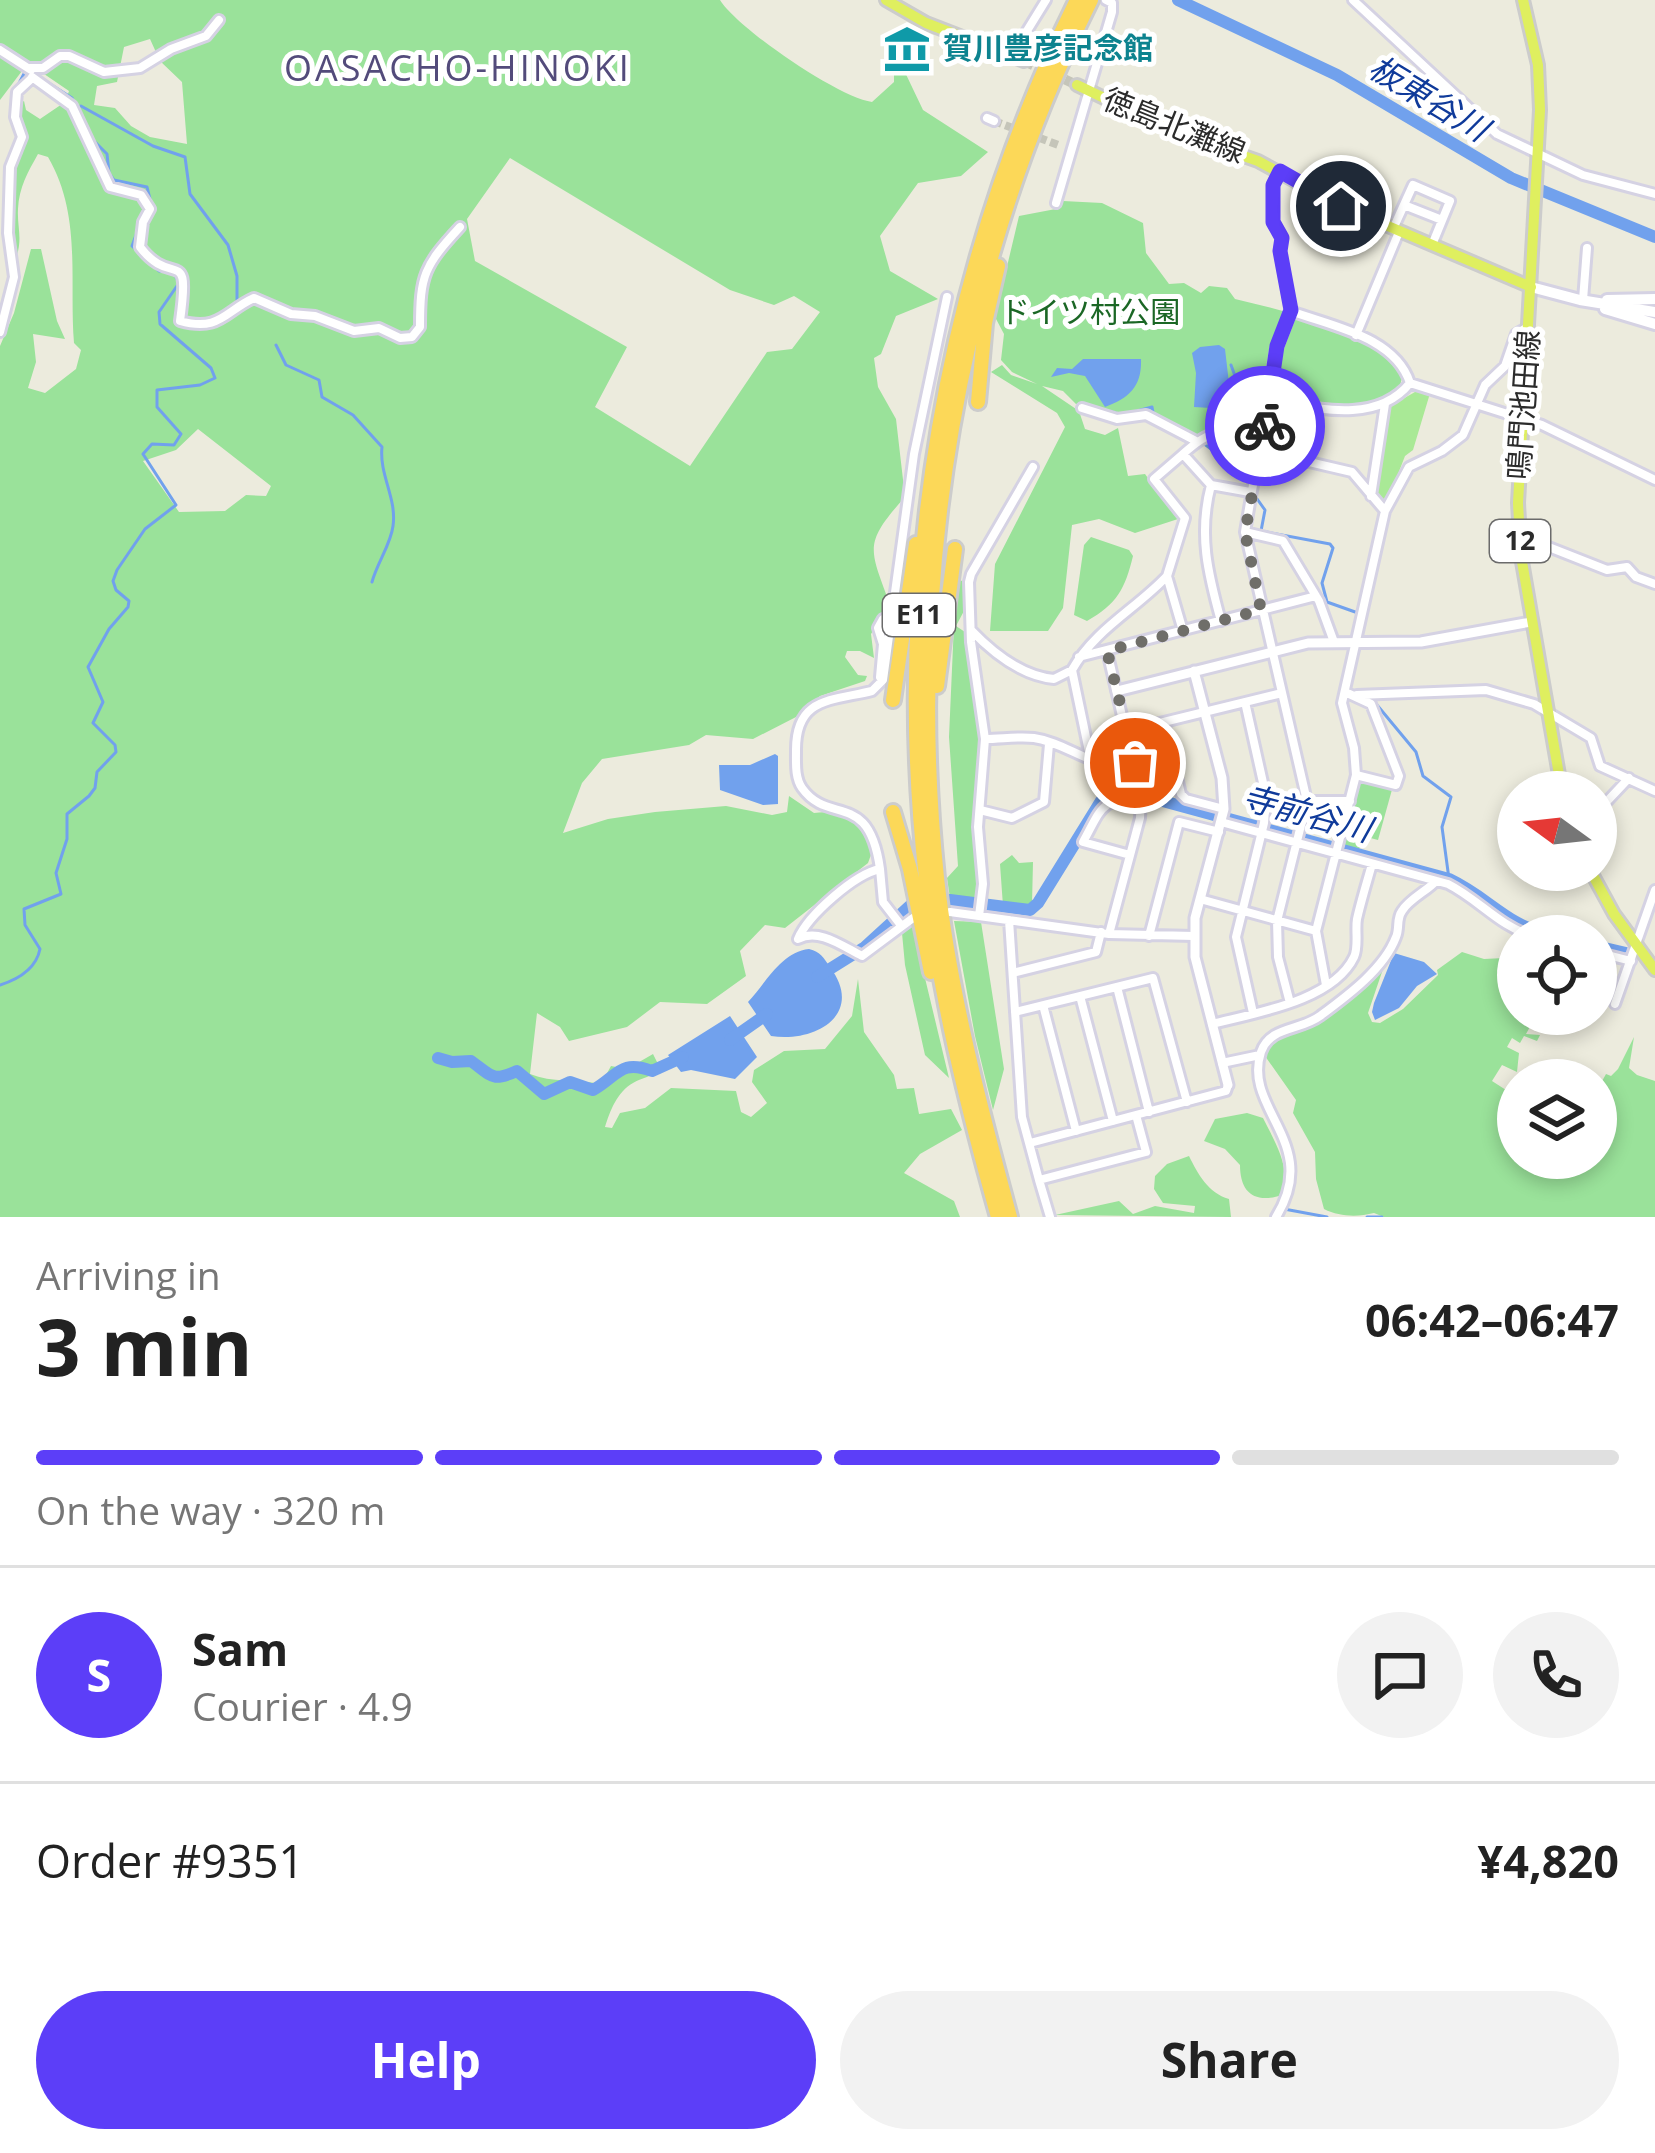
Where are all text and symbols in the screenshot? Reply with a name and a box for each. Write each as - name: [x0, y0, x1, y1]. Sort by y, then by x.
- museum icon: 賀川豊彦記念館: [882, 24, 932, 74]
- place label: 賀川豊彦記念館: [943, 27, 1153, 68]
- district label: OASACHO-HINOKI: [284, 43, 632, 92]
- water label: 板東谷川: [1361, 44, 1500, 152]
- street label: 徳島北灘線: [1097, 78, 1252, 172]
- pin: [1290, 155, 1392, 257]
- icon: home: [1308, 173, 1374, 239]
- park label: ドイツ村公園: [1000, 291, 1180, 332]
- street label: 鳴門池田線: [1497, 329, 1548, 481]
- courier: [1205, 366, 1325, 486]
- icon: bike: [1232, 393, 1298, 459]
- road number: 12: [1490, 520, 1550, 562]
- road number: E11: [883, 594, 955, 636]
- pin: [1084, 712, 1186, 814]
- icon: bag: [1102, 730, 1168, 796]
- north arrow: [1497, 771, 1617, 891]
- map controls: [1497, 771, 1617, 1179]
- water label: 寺前谷川: [1238, 774, 1380, 852]
- button: locate: [1497, 915, 1617, 1035]
- button: layers: [1497, 1059, 1617, 1179]
- text: Arriving in: [36, 1248, 221, 1301]
- text: 06:42–06:47: [1365, 1289, 1619, 1350]
- text: 3 min: [36, 1293, 253, 1399]
- text: On the way · 320 m: [36, 1483, 385, 1536]
- button: chat: [1337, 1612, 1463, 1738]
- button: phone: [1493, 1612, 1619, 1738]
- text: Sam: [192, 1618, 288, 1679]
- text: S: [87, 1644, 111, 1705]
- text: Courier · 4.9: [192, 1679, 413, 1732]
- text: Order #9351: [36, 1830, 304, 1891]
- text: ¥4,820: [1478, 1830, 1619, 1891]
- button: Help: [36, 1991, 816, 2129]
- button: Share: [840, 1991, 1619, 2129]

